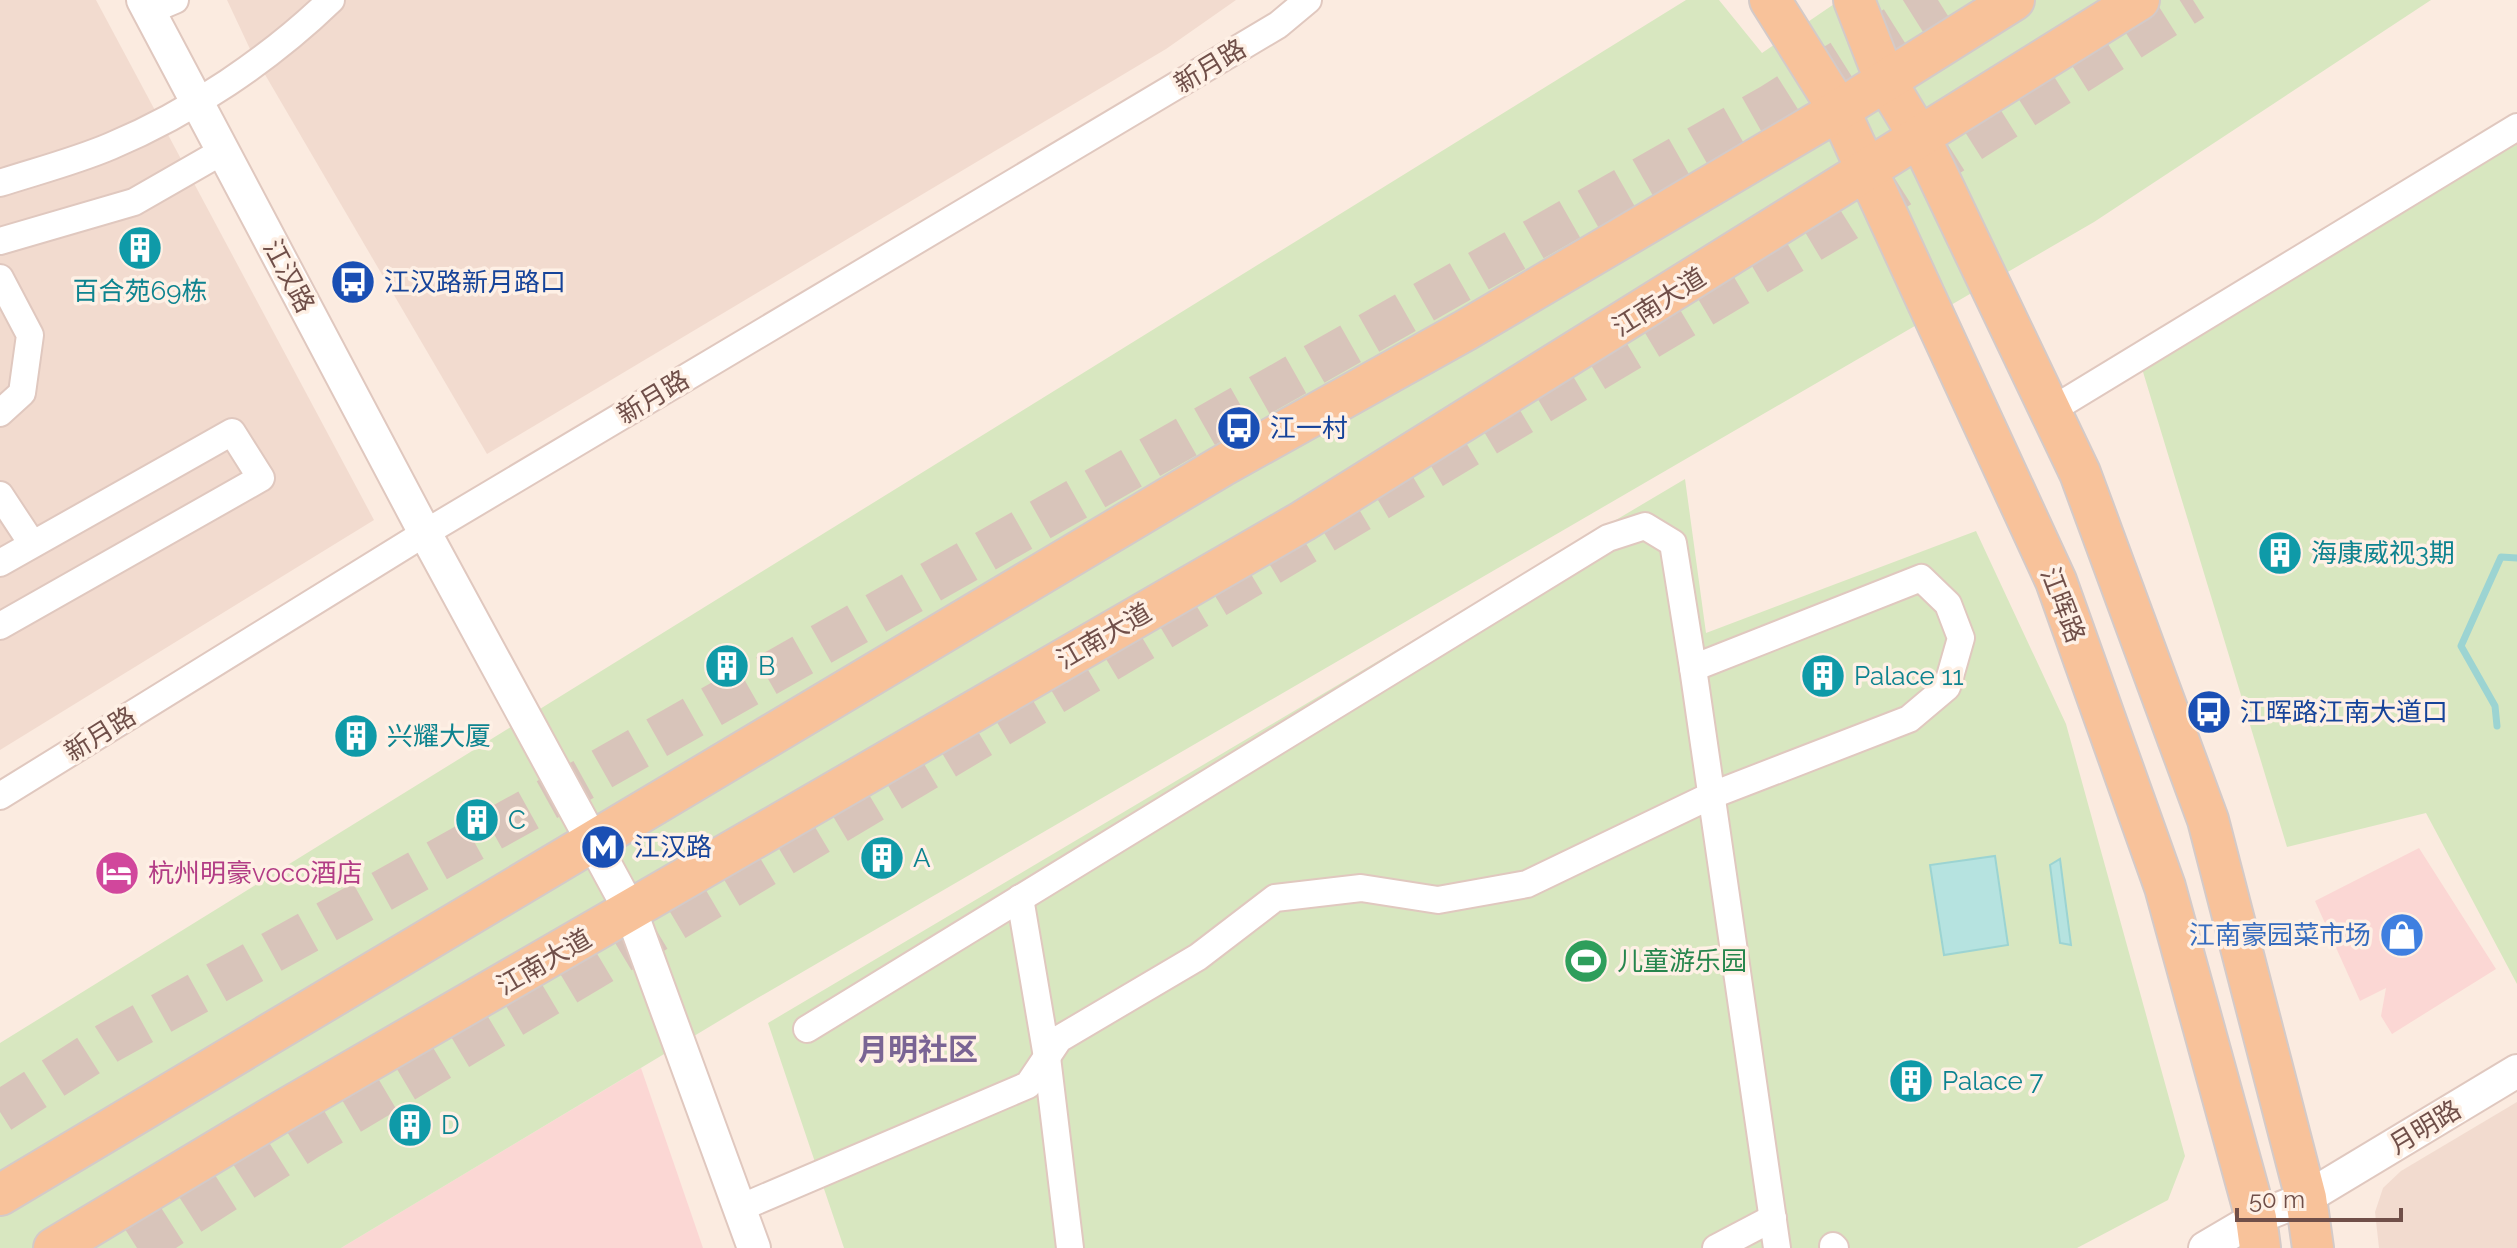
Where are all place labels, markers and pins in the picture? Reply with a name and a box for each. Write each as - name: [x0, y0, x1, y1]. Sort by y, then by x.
- building icon: 百合苑69栋: [116, 224, 164, 272]
- bus stop icon: 江汉路新月路口: [329, 258, 377, 306]
- place label: 江汉路新月路口: [384, 267, 566, 297]
- place label: 百合苑69栋: [73, 276, 207, 306]
- bus stop icon: 江一村: [1215, 404, 1263, 452]
- place label: 江一村: [1270, 413, 1348, 443]
- building icon: 海康威视3期: [2256, 529, 2304, 577]
- place label: 海康威视3期: [2311, 538, 2455, 568]
- building icon: B: [703, 642, 751, 690]
- place label: B: [758, 651, 775, 681]
- building icon: Palace 11: [1799, 652, 1847, 700]
- place label: Palace 11: [1854, 661, 1964, 691]
- bus stop icon: 江晖路江南大道口: [2185, 688, 2233, 736]
- place label: 江晖路江南大道口: [2240, 697, 2448, 727]
- building icon: 兴耀大厦: [332, 712, 380, 760]
- place label: 兴耀大厦: [387, 721, 491, 751]
- building icon: C: [453, 796, 501, 844]
- place label: C: [508, 805, 526, 835]
- metro station icon: 江汉路: [579, 823, 627, 871]
- place label: 江汉路: [634, 832, 712, 862]
- building icon: A: [858, 834, 906, 882]
- place label: A: [913, 843, 931, 873]
- hotel icon: 杭州明豪voco酒店: [93, 849, 141, 897]
- place label: 杭州明豪voco酒店: [148, 858, 362, 888]
- shop icon: 江南豪园菜市场: [2378, 911, 2426, 959]
- place label: 江南豪园菜市场: [2189, 920, 2371, 950]
- sports icon: 儿童游乐园: [1562, 937, 1610, 985]
- place label: 儿童游乐园: [1617, 946, 1747, 976]
- building icon: Palace 7: [1887, 1057, 1935, 1105]
- place label: Palace 7: [1942, 1066, 2043, 1096]
- building icon: D: [386, 1101, 434, 1149]
- place label: D: [441, 1110, 460, 1140]

